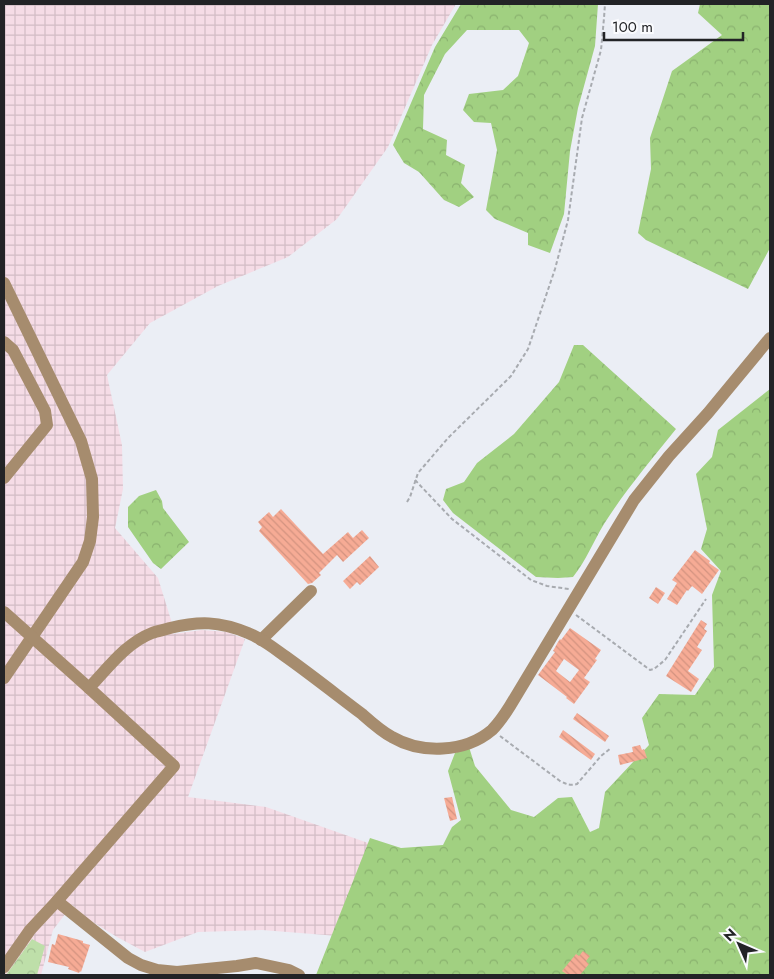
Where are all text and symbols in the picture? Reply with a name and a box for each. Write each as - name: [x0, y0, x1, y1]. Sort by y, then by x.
- scale bar: [604, 10, 743, 42]
- text: 100 m: [612, 16, 653, 38]
- north arrow: [714, 919, 764, 969]
- text: N: [719, 924, 741, 946]

